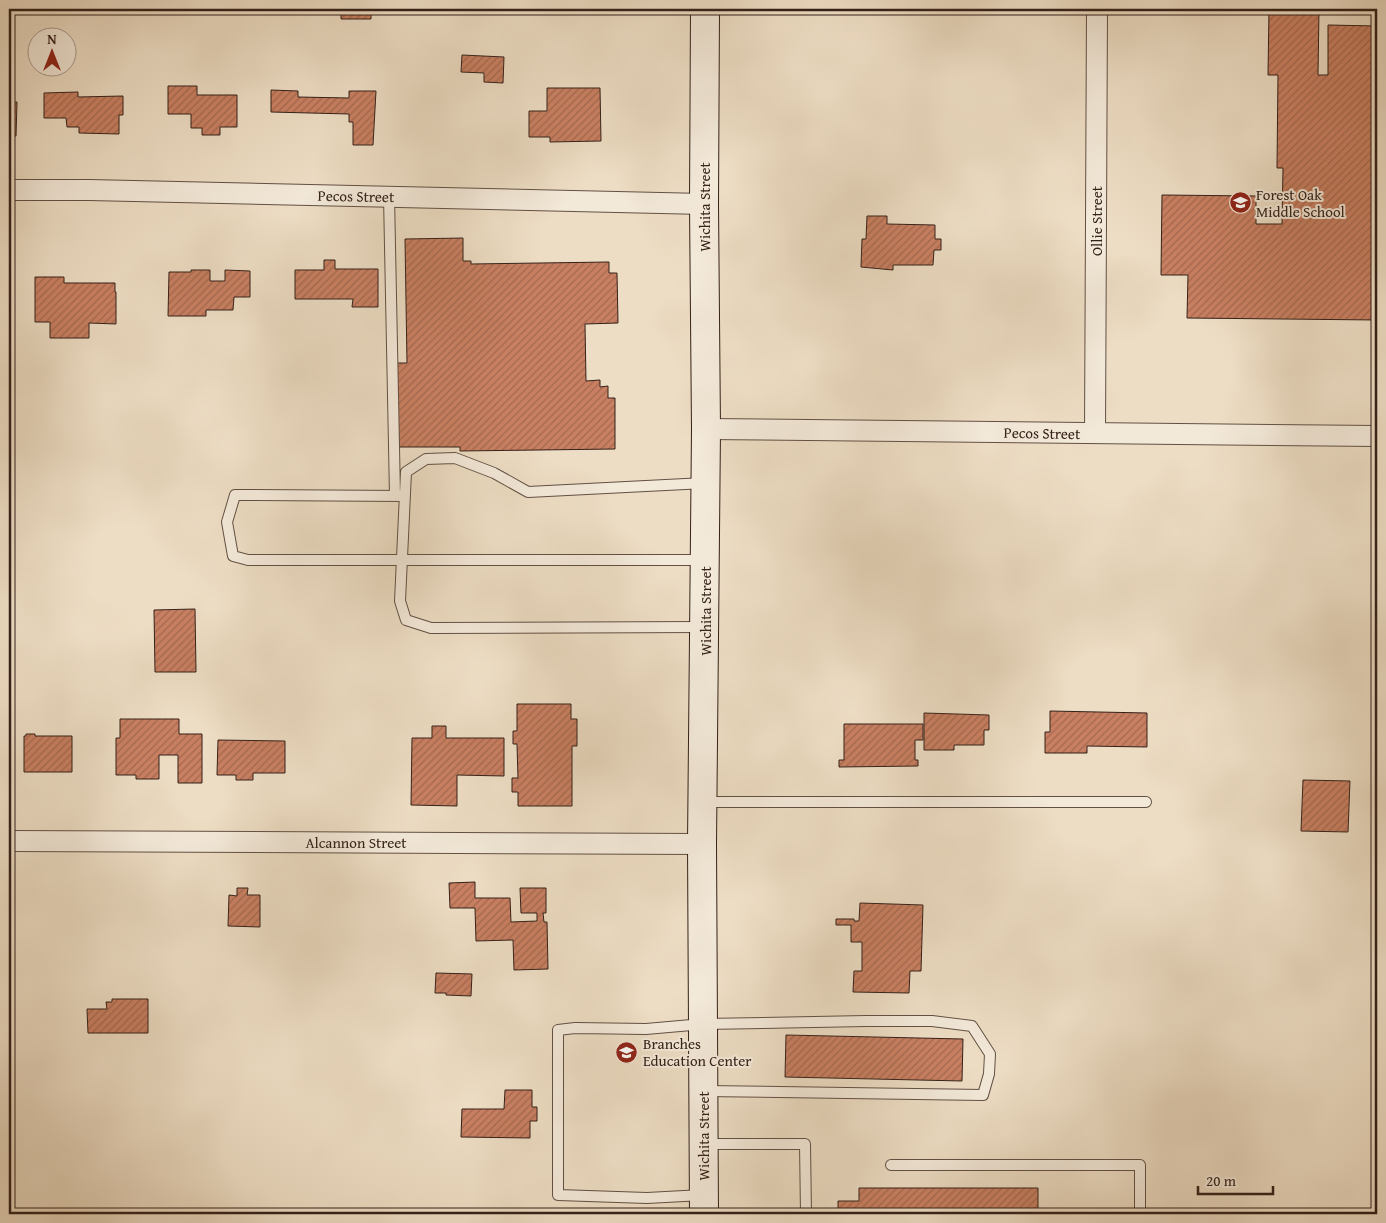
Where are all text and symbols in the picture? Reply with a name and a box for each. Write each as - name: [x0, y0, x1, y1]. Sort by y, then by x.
- north arrow: [28, 28, 78, 78]
- text: N: [47, 29, 57, 49]
- street label: Wichita Street: [694, 161, 715, 252]
- place label: Forest Oak Middle School: [1256, 184, 1345, 222]
- street label: Pecos Street: [318, 185, 395, 207]
- street label: Ollie Street: [1086, 185, 1107, 256]
- school or university icon: Forest Oak Middle School: [1228, 191, 1252, 215]
- street label: Pecos Street: [1004, 422, 1081, 444]
- street label: Wichita Street: [695, 565, 716, 656]
- street label: Alcannon Street: [305, 832, 407, 853]
- place label: Branches Education Center: [643, 1033, 751, 1071]
- school or university icon: Branches Education Center: [615, 1040, 639, 1064]
- street label: Wichita Street: [693, 1090, 714, 1181]
- scale bar: [1198, 1163, 1274, 1195]
- text: 20 m: [1206, 1170, 1237, 1191]

